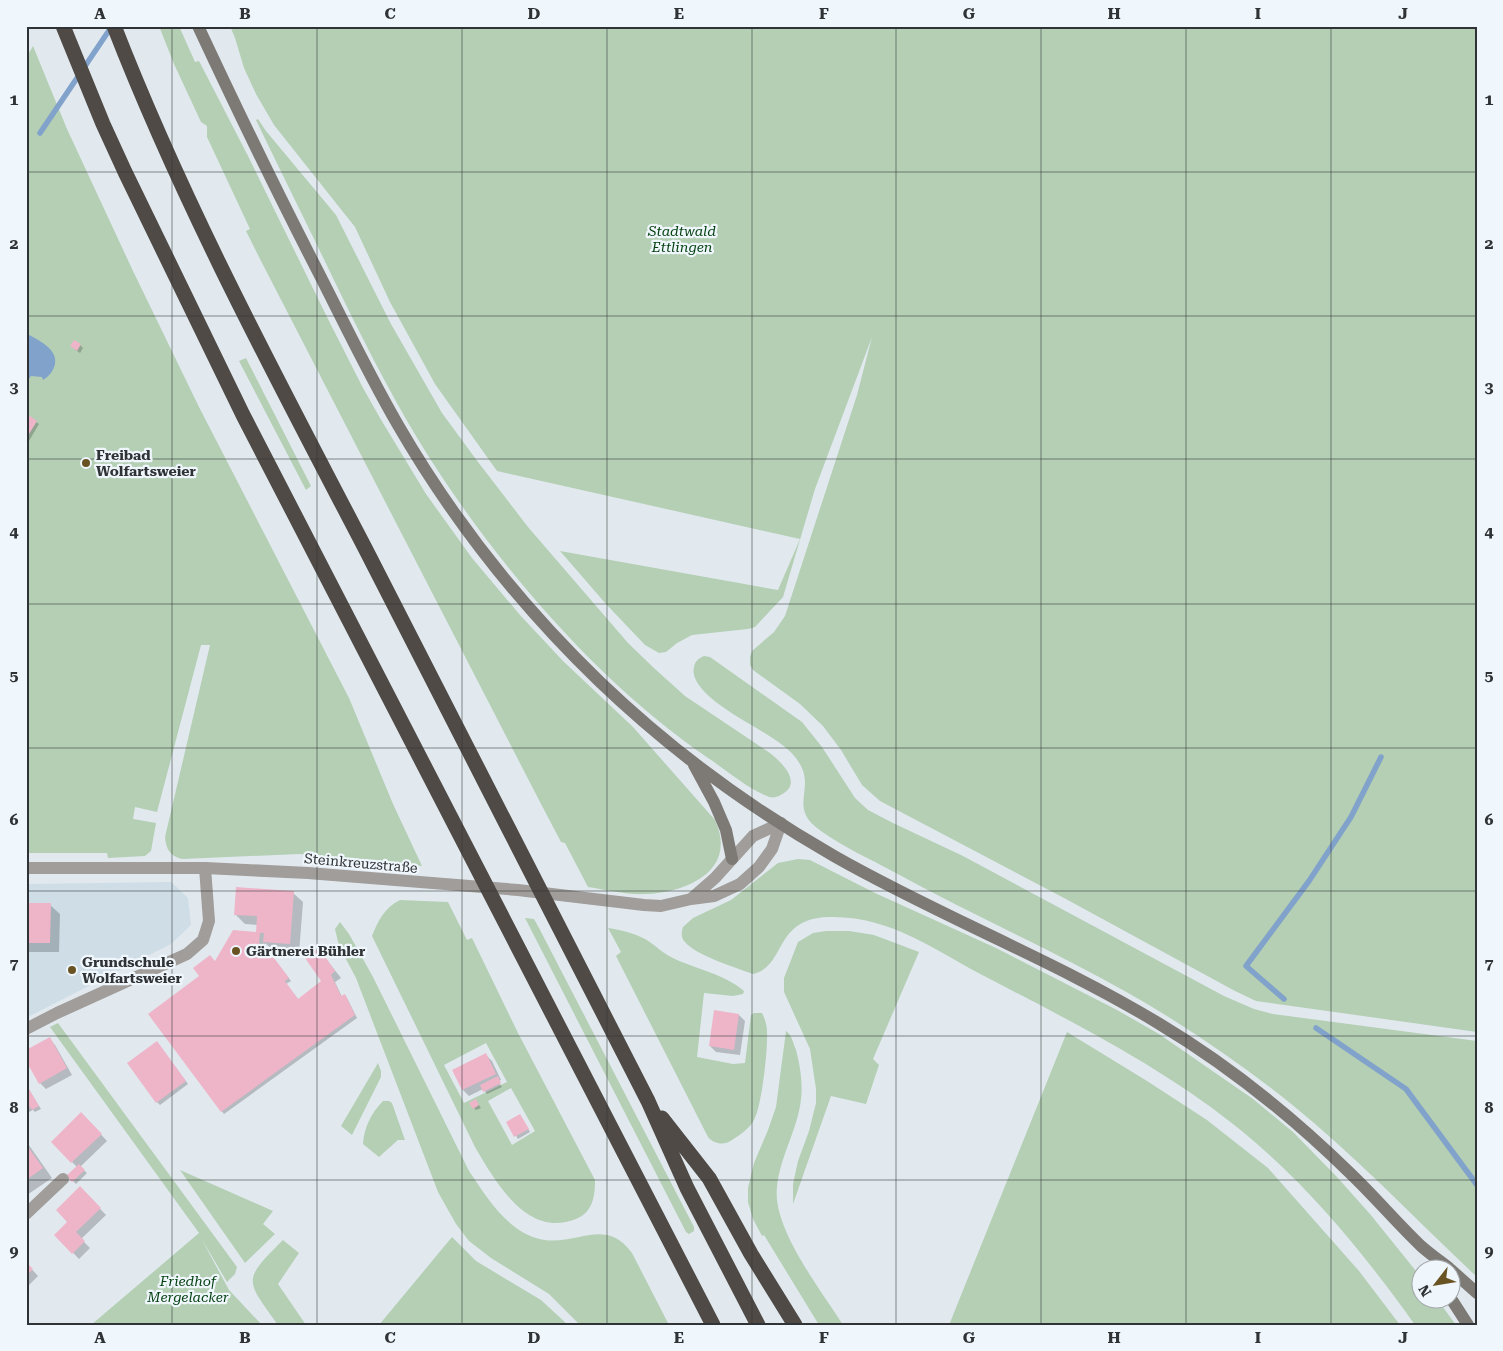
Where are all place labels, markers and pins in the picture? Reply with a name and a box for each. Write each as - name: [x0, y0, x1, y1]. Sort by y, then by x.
- place label: Freibad Wolfartsweier: [96, 447, 197, 479]
- marker: Freibad Wolfartsweier: [80, 457, 92, 469]
- place label: Gärtnerei Bühler: [246, 943, 366, 959]
- marker: Gärtnerei Bühler: [230, 945, 242, 957]
- place label: Grundschule Wolfartsweier: [82, 954, 183, 986]
- marker: Grundschule Wolfartsweier: [66, 964, 78, 976]

